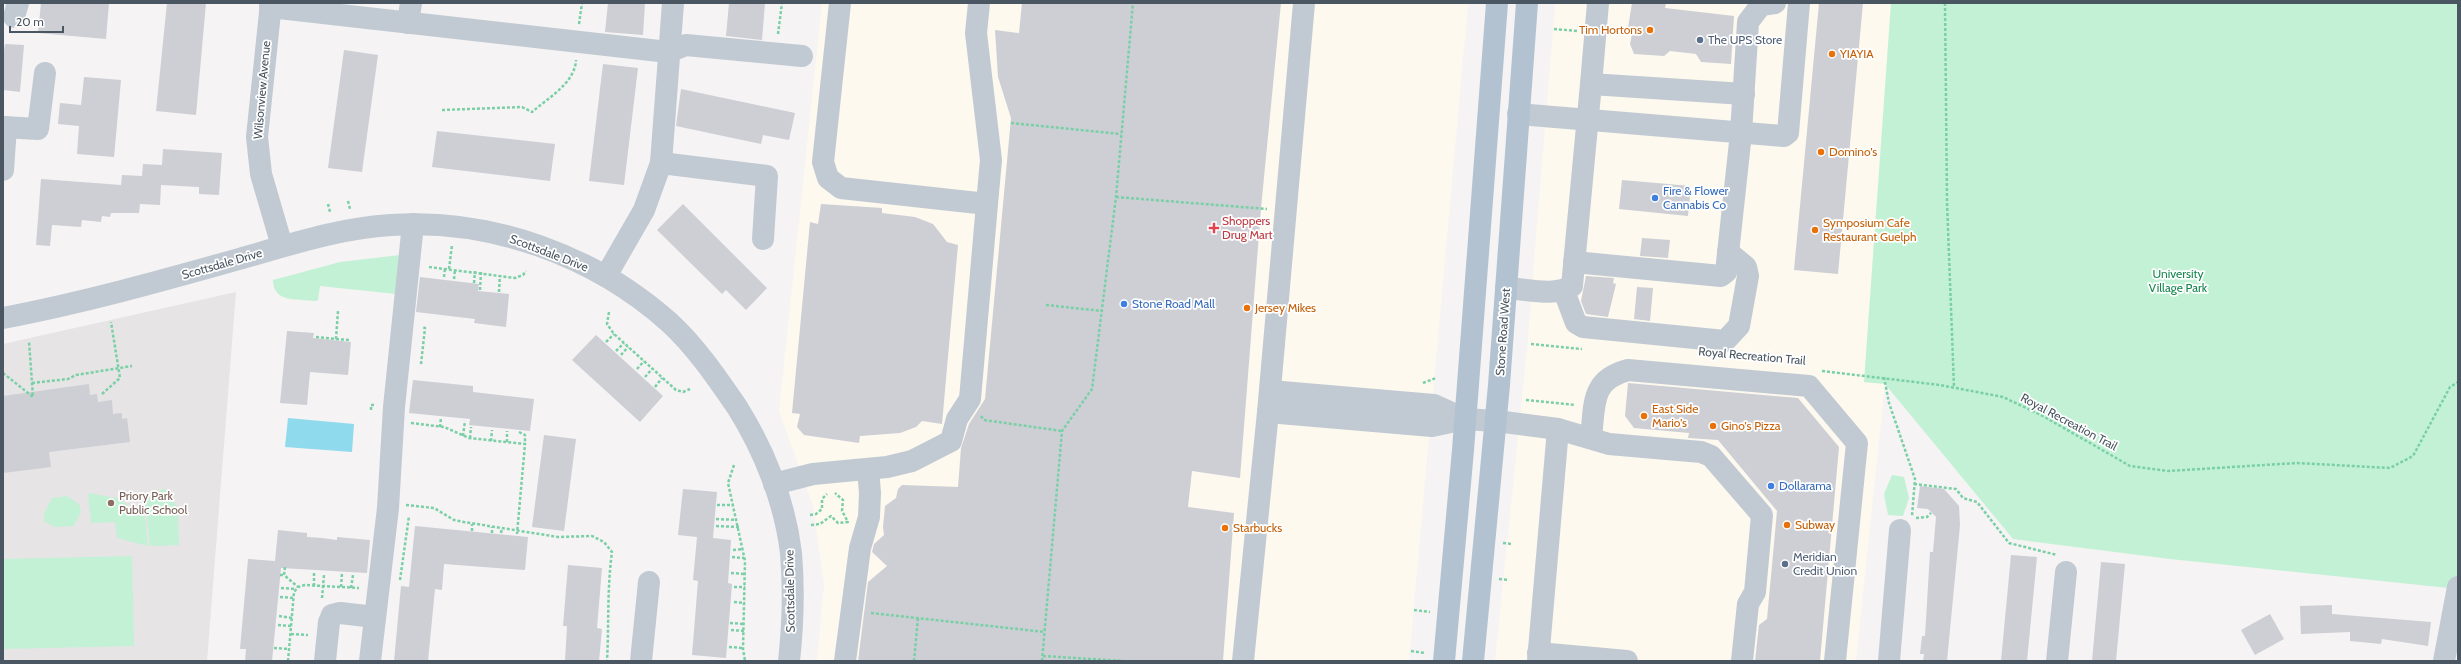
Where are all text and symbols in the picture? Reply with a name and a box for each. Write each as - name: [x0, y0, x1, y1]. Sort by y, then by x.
- scale bar: [10, 8, 63, 34]
- text: 20 m: [16, 14, 44, 29]
- place label: Tim Hortons: [1579, 22, 1642, 37]
- marker: Tim Hortons: [1645, 25, 1655, 35]
- place label: The UPS Store: [1708, 32, 1782, 47]
- marker: The UPS Store: [1695, 35, 1705, 45]
- street label: Wilsonview Avenue: [250, 40, 273, 140]
- place label: YIAYIA: [1839, 46, 1874, 61]
- marker: YIAYIA: [1827, 49, 1837, 59]
- place label: Domino's: [1829, 144, 1877, 159]
- marker: Domino's: [1816, 147, 1826, 157]
- place label: Fire & Flower Cannabis Co: [1663, 183, 1729, 212]
- marker: Fire & Flower Cannabis Co: [1650, 193, 1660, 203]
- place label: Shoppers Drug Mart: [1222, 213, 1273, 242]
- place label: Symposium Cafe Restaurant Guelph: [1823, 215, 1916, 244]
- marker: Shoppers Drug Mart: [1209, 223, 1219, 233]
- marker: Symposium Cafe Restaurant Guelph: [1810, 225, 1820, 235]
- street label: Scottsdale Drive: [508, 231, 591, 274]
- street label: Scottsdale Drive: [180, 245, 264, 282]
- park label: University Village Park: [2149, 266, 2208, 295]
- street label: Stone Road West: [1492, 288, 1513, 376]
- place label: Stone Road Mall: [1132, 296, 1215, 311]
- marker: Stone Road Mall: [1119, 299, 1129, 309]
- place label: Jersey Mikes: [1254, 300, 1316, 315]
- marker: Jersey Mikes: [1242, 303, 1252, 313]
- street label: Royal Recreation Trail: [1698, 343, 1806, 368]
- street label: Royal Recreation Trail: [2018, 390, 2120, 454]
- place label: East Side Mario's: [1652, 401, 1698, 430]
- marker: East Side Mario's: [1639, 411, 1649, 421]
- place label: Gino's Pizza: [1721, 418, 1781, 433]
- marker: Gino's Pizza: [1708, 421, 1718, 431]
- place label: Dollarama: [1779, 478, 1832, 493]
- marker: Dollarama: [1766, 481, 1776, 491]
- place label: Priory Park Public School: [119, 488, 187, 517]
- marker: Priory Park Public School: [106, 498, 116, 508]
- place label: Subway: [1795, 517, 1835, 532]
- place label: Starbucks: [1233, 520, 1282, 535]
- marker: Subway: [1782, 520, 1792, 530]
- marker: Starbucks: [1220, 523, 1230, 533]
- street label: Scottsdale Drive: [781, 549, 798, 633]
- place label: Meridian Credit Union: [1793, 549, 1857, 578]
- marker: Meridian Credit Union: [1780, 559, 1790, 569]

